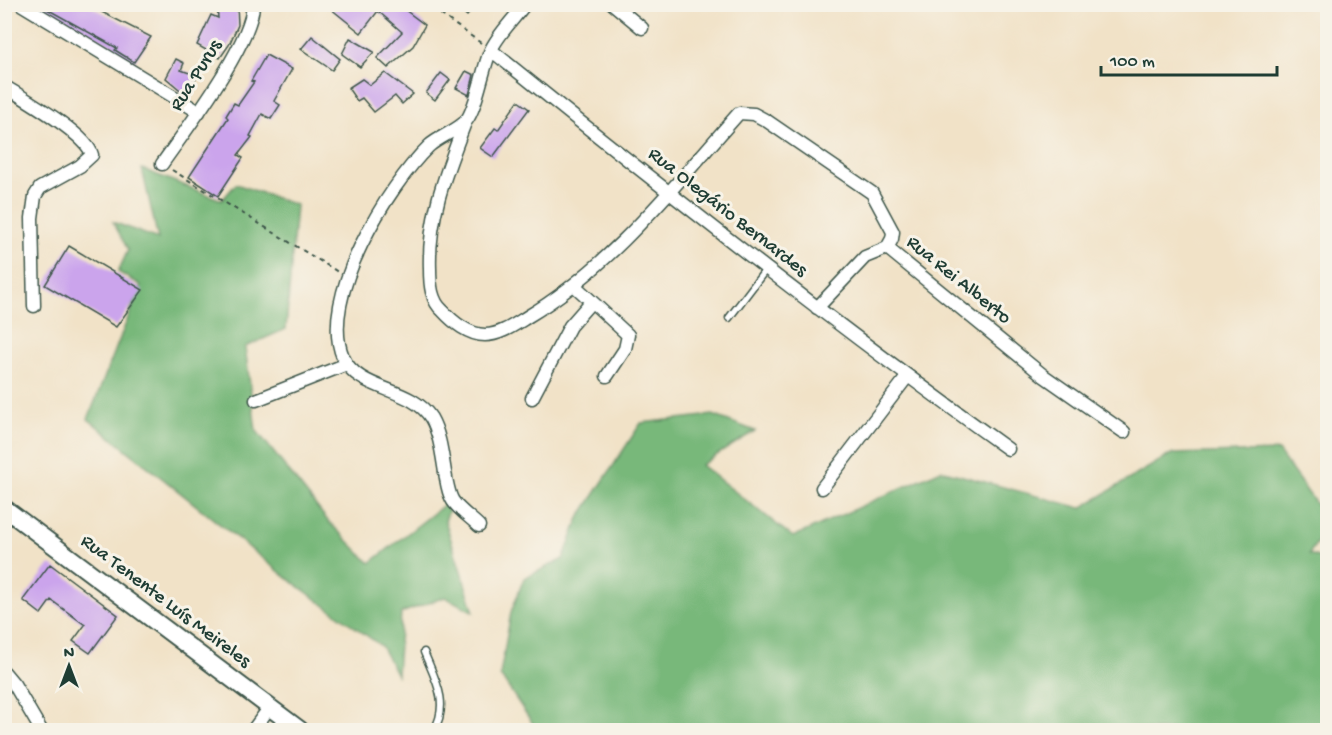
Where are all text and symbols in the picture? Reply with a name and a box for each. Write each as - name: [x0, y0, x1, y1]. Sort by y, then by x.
- street label: Rua Purus: [166, 35, 228, 116]
- scale bar: [1101, 39, 1276, 77]
- text: 100 m: [1109, 52, 1155, 73]
- street label: Rua Olegário Bernardes: [643, 144, 812, 283]
- street label: Rua Rei Alberto: [901, 232, 1015, 330]
- street label: Rua Tenente Luís Meireles: [75, 530, 255, 674]
- north arrow: [39, 636, 99, 696]
- text: N: [64, 645, 75, 664]

